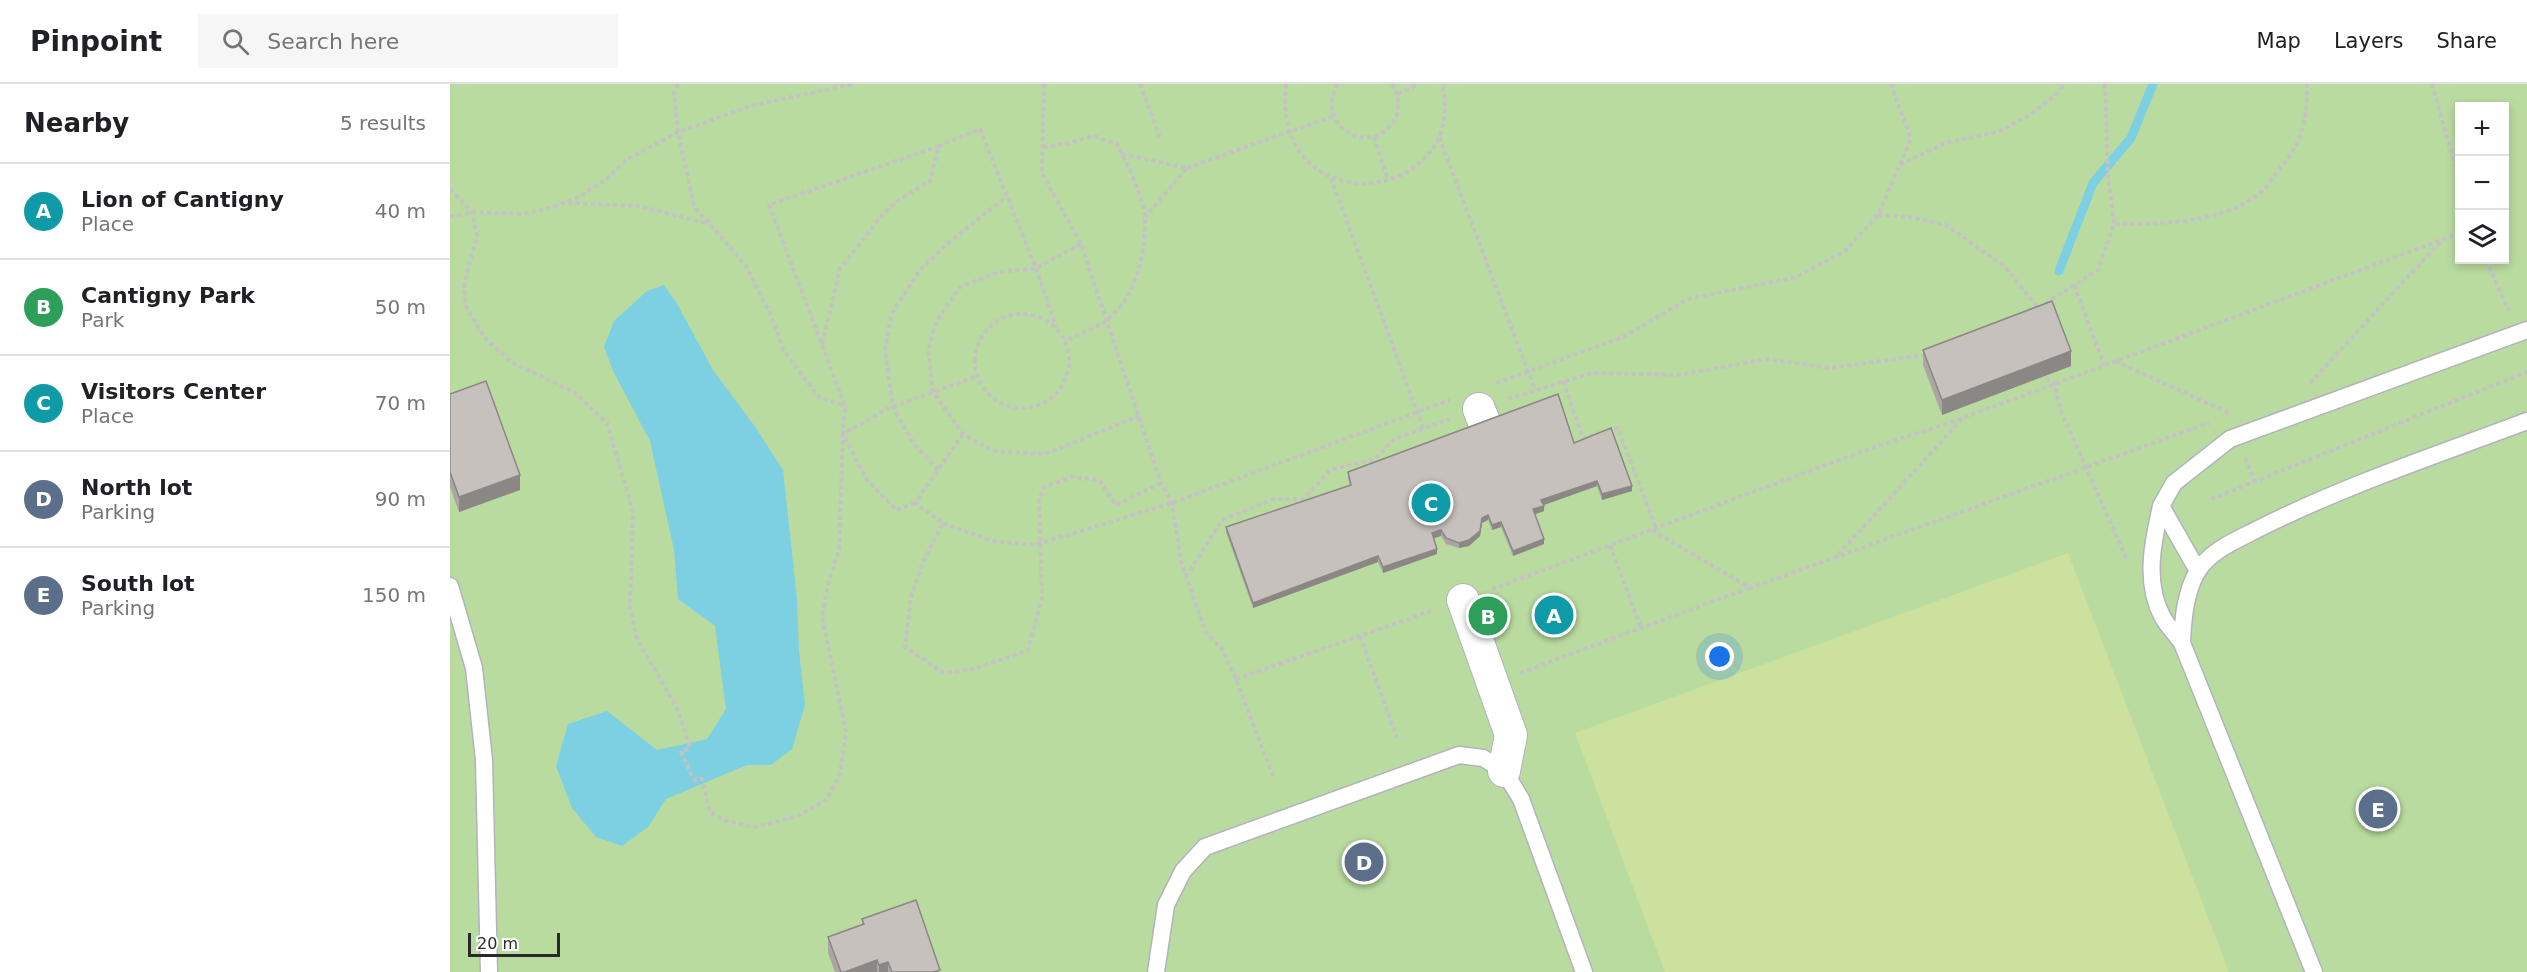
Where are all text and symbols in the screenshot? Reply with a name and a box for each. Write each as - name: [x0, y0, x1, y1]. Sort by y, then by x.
- search box: [198, 14, 618, 68]
- text: Pinpoint: [30, 25, 162, 58]
- icon: search: [219, 25, 252, 58]
- text: Search here: [267, 29, 399, 54]
- text: Map: [2257, 29, 2301, 53]
- text: Layers: [2334, 29, 2403, 53]
- text: Share: [2436, 29, 2497, 53]
- map controls: [2455, 102, 2509, 264]
- button: +: [2455, 102, 2509, 156]
- text: Nearby: [24, 108, 129, 138]
- text: 5 results: [340, 111, 426, 135]
- button: −: [2455, 156, 2509, 210]
- text: Lion of Cantigny: [81, 187, 284, 212]
- text: A: [36, 199, 51, 223]
- text: 40 m: [375, 199, 426, 223]
- button: layers: [2455, 210, 2509, 264]
- text: Place: [81, 212, 134, 236]
- text: Cantigny Park: [81, 283, 255, 308]
- text: B: [36, 295, 51, 319]
- text: 50 m: [375, 295, 426, 319]
- text: Park: [81, 308, 124, 332]
- text: Visitors Center: [81, 379, 266, 404]
- text: C: [36, 391, 51, 415]
- text: 70 m: [375, 391, 426, 415]
- text: Place: [81, 404, 134, 428]
- text: North lot: [81, 475, 192, 500]
- pin: C: [1412, 480, 1450, 526]
- text: D: [35, 487, 52, 511]
- text: 90 m: [375, 487, 426, 511]
- text: Parking: [81, 500, 155, 524]
- text: South lot: [81, 571, 195, 596]
- text: E: [37, 583, 50, 607]
- text: 150 m: [362, 583, 426, 607]
- pin: A: [1534, 592, 1574, 638]
- pin: B: [1468, 594, 1508, 638]
- text: Parking: [81, 596, 155, 620]
- your location: [1705, 642, 1734, 671]
- pin: E: [2358, 786, 2398, 832]
- pin: D: [1344, 840, 1384, 884]
- scale bar: [468, 930, 560, 958]
- text: 20 m: [477, 934, 518, 953]

